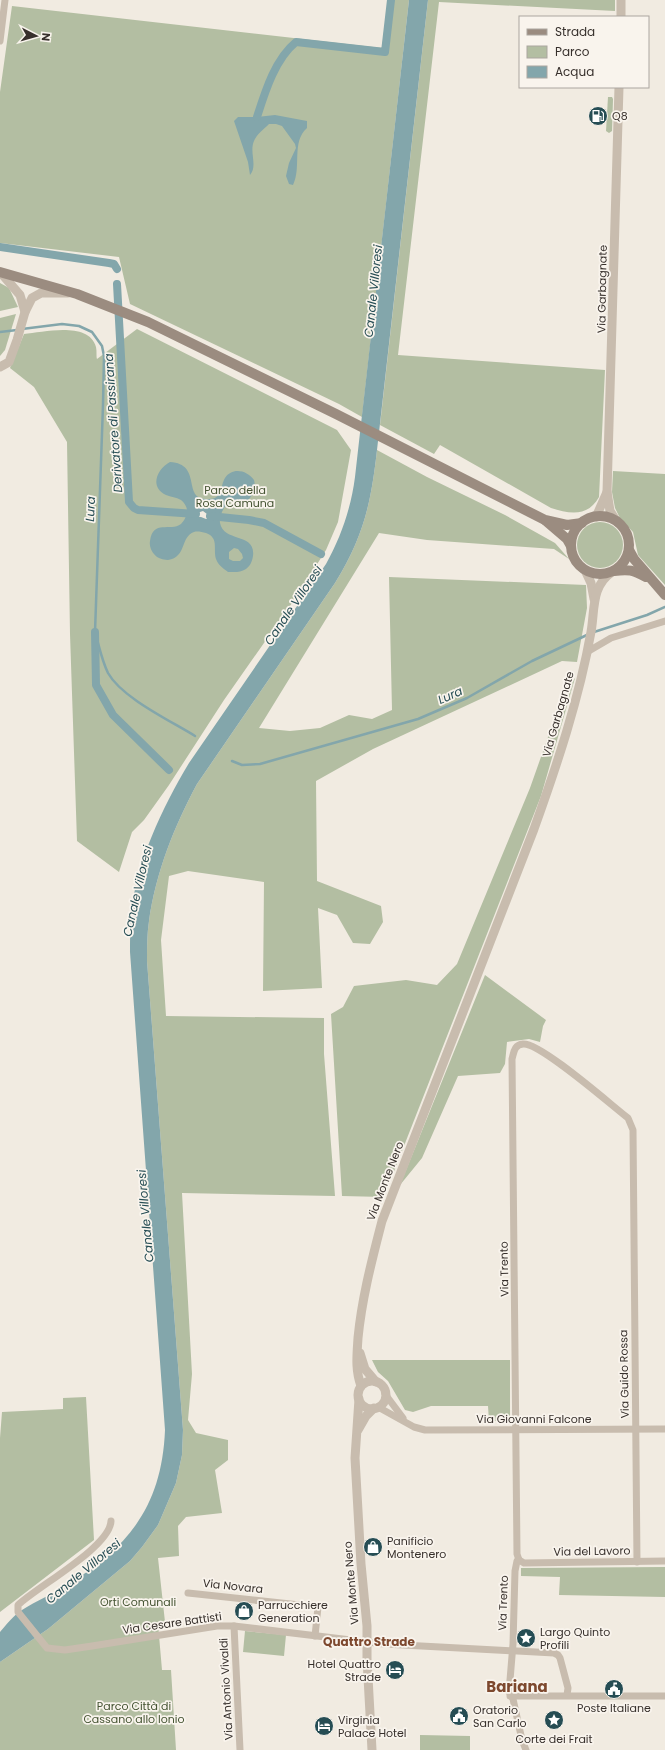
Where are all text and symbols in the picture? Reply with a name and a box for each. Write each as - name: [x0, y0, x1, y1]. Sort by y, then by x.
- north arrow: [16, 16, 56, 56]
- legend: [519, 16, 649, 88]
- text: Strada: [555, 23, 595, 40]
- text: N: [38, 32, 54, 42]
- text: Parco: [555, 43, 590, 60]
- text: Acqua: [555, 63, 594, 80]
- fuel station icon: Q8: [587, 105, 609, 127]
- place label: Q8: [612, 108, 628, 124]
- water label: Canale Villoresi: [360, 243, 386, 338]
- street label: Via Garbagnate: [593, 245, 611, 333]
- water label: Derivatore di Passirana: [100, 353, 126, 493]
- park label: Parco della Rosa Camuna: [196, 482, 274, 511]
- water label: Lura: [81, 496, 99, 522]
- water label: Canale Villoresi: [260, 561, 327, 648]
- street label: Via Garbagnate: [538, 669, 578, 759]
- water label: Lura: [435, 682, 465, 708]
- water label: Canale Villoresi: [118, 843, 156, 938]
- street label: Via Monte Nero: [363, 1139, 407, 1223]
- water label: Canale Villoresi: [132, 1168, 158, 1263]
- street label: Via Trento: [496, 1241, 512, 1297]
- street label: Via Guido Rossa: [615, 1329, 633, 1419]
- street label: Via Giovanni Falcone: [476, 1411, 592, 1427]
- place label: Panificio Montenero: [387, 1533, 446, 1562]
- water label: Canale Villoresi: [42, 1534, 125, 1607]
- shop icon: Panificio Montenero: [362, 1536, 384, 1558]
- street label: Via Monte Nero: [339, 1541, 363, 1625]
- street label: Via del Lavoro: [553, 1542, 631, 1560]
- street label: Via Novara: [202, 1575, 264, 1597]
- street label: Via Trento: [494, 1575, 512, 1631]
- park label: Orti Comunali: [100, 1594, 176, 1610]
- place label: Parrucchiere Generation: [258, 1597, 328, 1626]
- shop icon: Parrucchiere Generation: [233, 1600, 255, 1622]
- street label: Via Cesare Battisti: [121, 1608, 223, 1638]
- place label: Largo Quinto Profili: [540, 1624, 610, 1653]
- place icon: Largo Quinto Profili: [515, 1627, 537, 1649]
- district label: Quattro Strade: [323, 1633, 416, 1650]
- street label: Via Antonio Vivaldi: [215, 1637, 237, 1741]
- place label: Hotel Quattro Strade: [308, 1656, 381, 1685]
- hotel icon: Hotel Quattro Strade: [384, 1659, 406, 1681]
- district label: Bariana: [486, 1676, 548, 1697]
- public building icon: Poste Italiane: [603, 1678, 625, 1700]
- park label: Parco Città di Cassano allo Ionio: [83, 1698, 185, 1727]
- place label: Poste Italiane: [577, 1700, 651, 1716]
- place label: Oratorio San Carlo: [473, 1702, 527, 1731]
- public building icon: Oratorio San Carlo: [448, 1705, 470, 1727]
- place icon: Corte dei Frait: [543, 1709, 565, 1731]
- place label: Virginia Palace Hotel: [338, 1712, 407, 1741]
- hotel icon: Virginia Palace Hotel: [313, 1715, 335, 1737]
- place label: Corte dei Frait: [515, 1731, 593, 1747]

